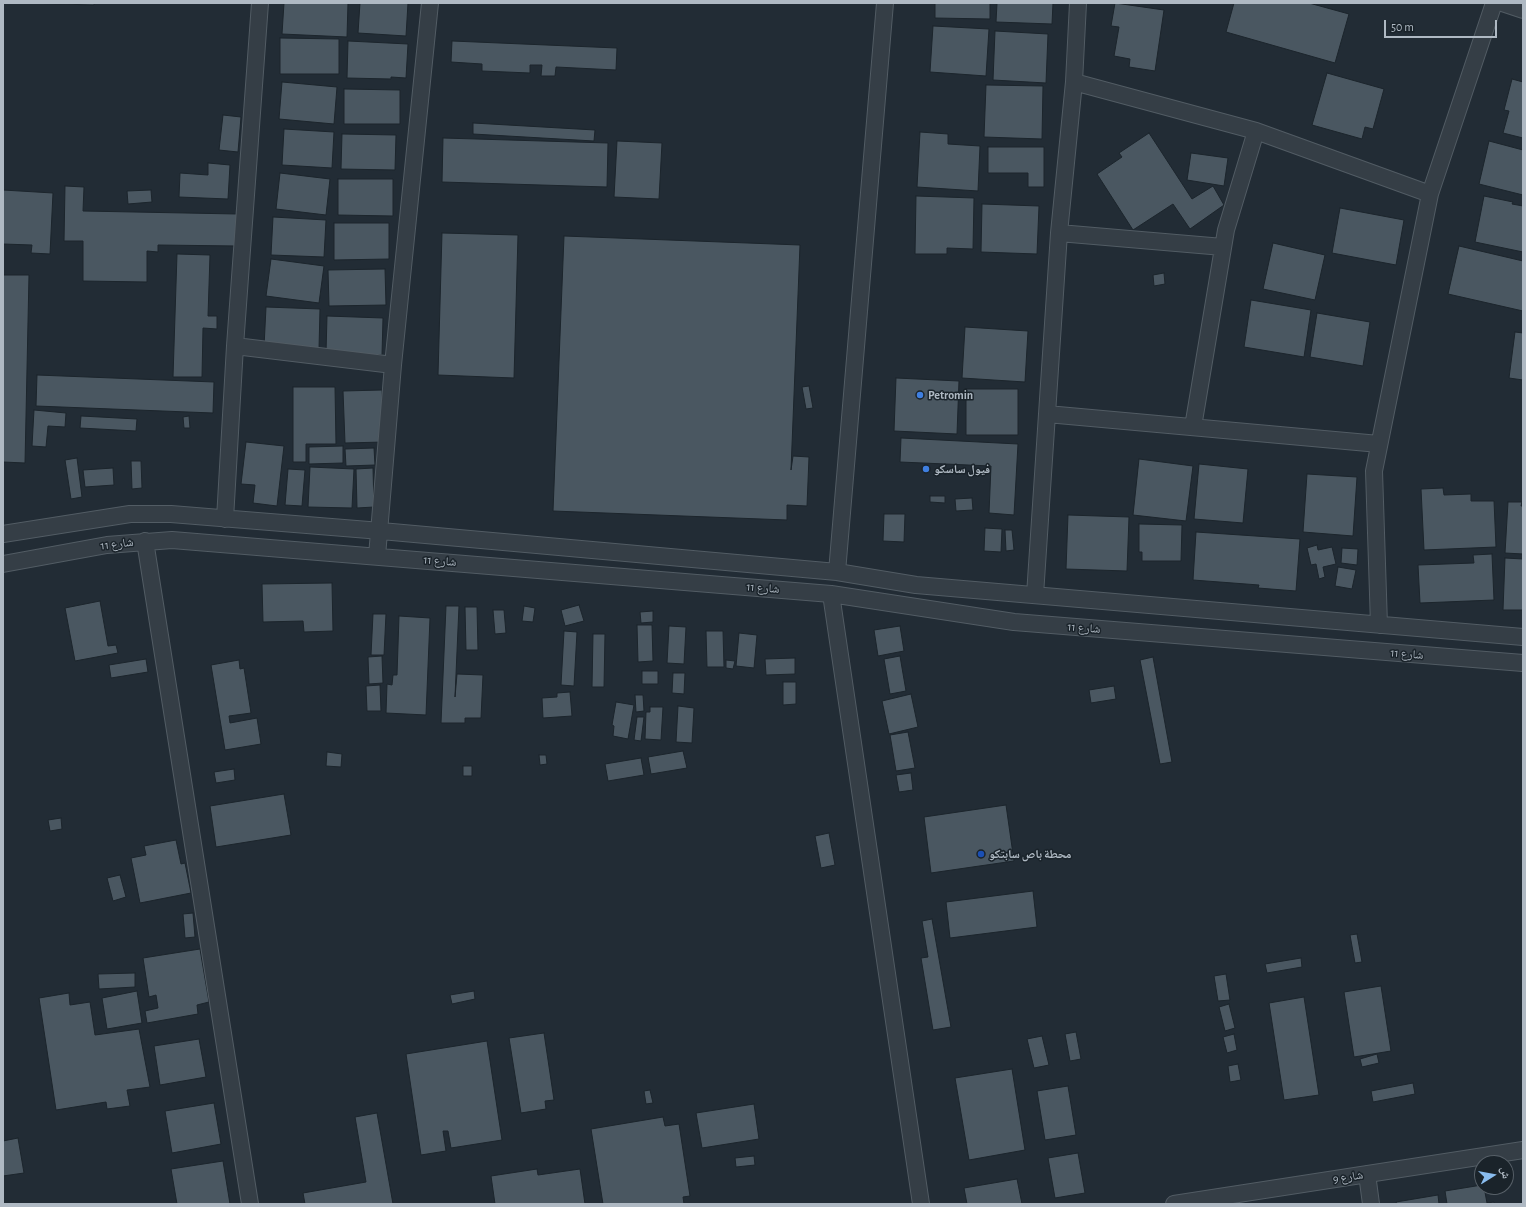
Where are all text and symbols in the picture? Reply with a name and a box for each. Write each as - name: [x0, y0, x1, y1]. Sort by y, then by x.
- scale bar: [1386, 12, 1499, 38]
- text: 50 m: [1391, 21, 1414, 33]
- place label: Petromin: [928, 388, 973, 402]
- marker: Petromin: [915, 390, 925, 400]
- place label: فيول ساسكو: [934, 462, 990, 476]
- marker: فيول ساسكو: [921, 464, 931, 474]
- street label: شارع 11: [100, 535, 134, 553]
- street label: شارع 11: [423, 552, 457, 570]
- street label: شارع 11: [746, 579, 780, 597]
- street label: شارع 11: [1067, 619, 1101, 637]
- street label: شارع 11: [1390, 645, 1424, 663]
- place label: محطة باص سابتكو: [989, 847, 1072, 861]
- marker: محطة باص سابتكو: [976, 849, 986, 859]
- north arrow: [1474, 1155, 1514, 1195]
- text: ش: [1499, 1166, 1512, 1180]
- street label: شارع 9: [1332, 1168, 1364, 1186]

